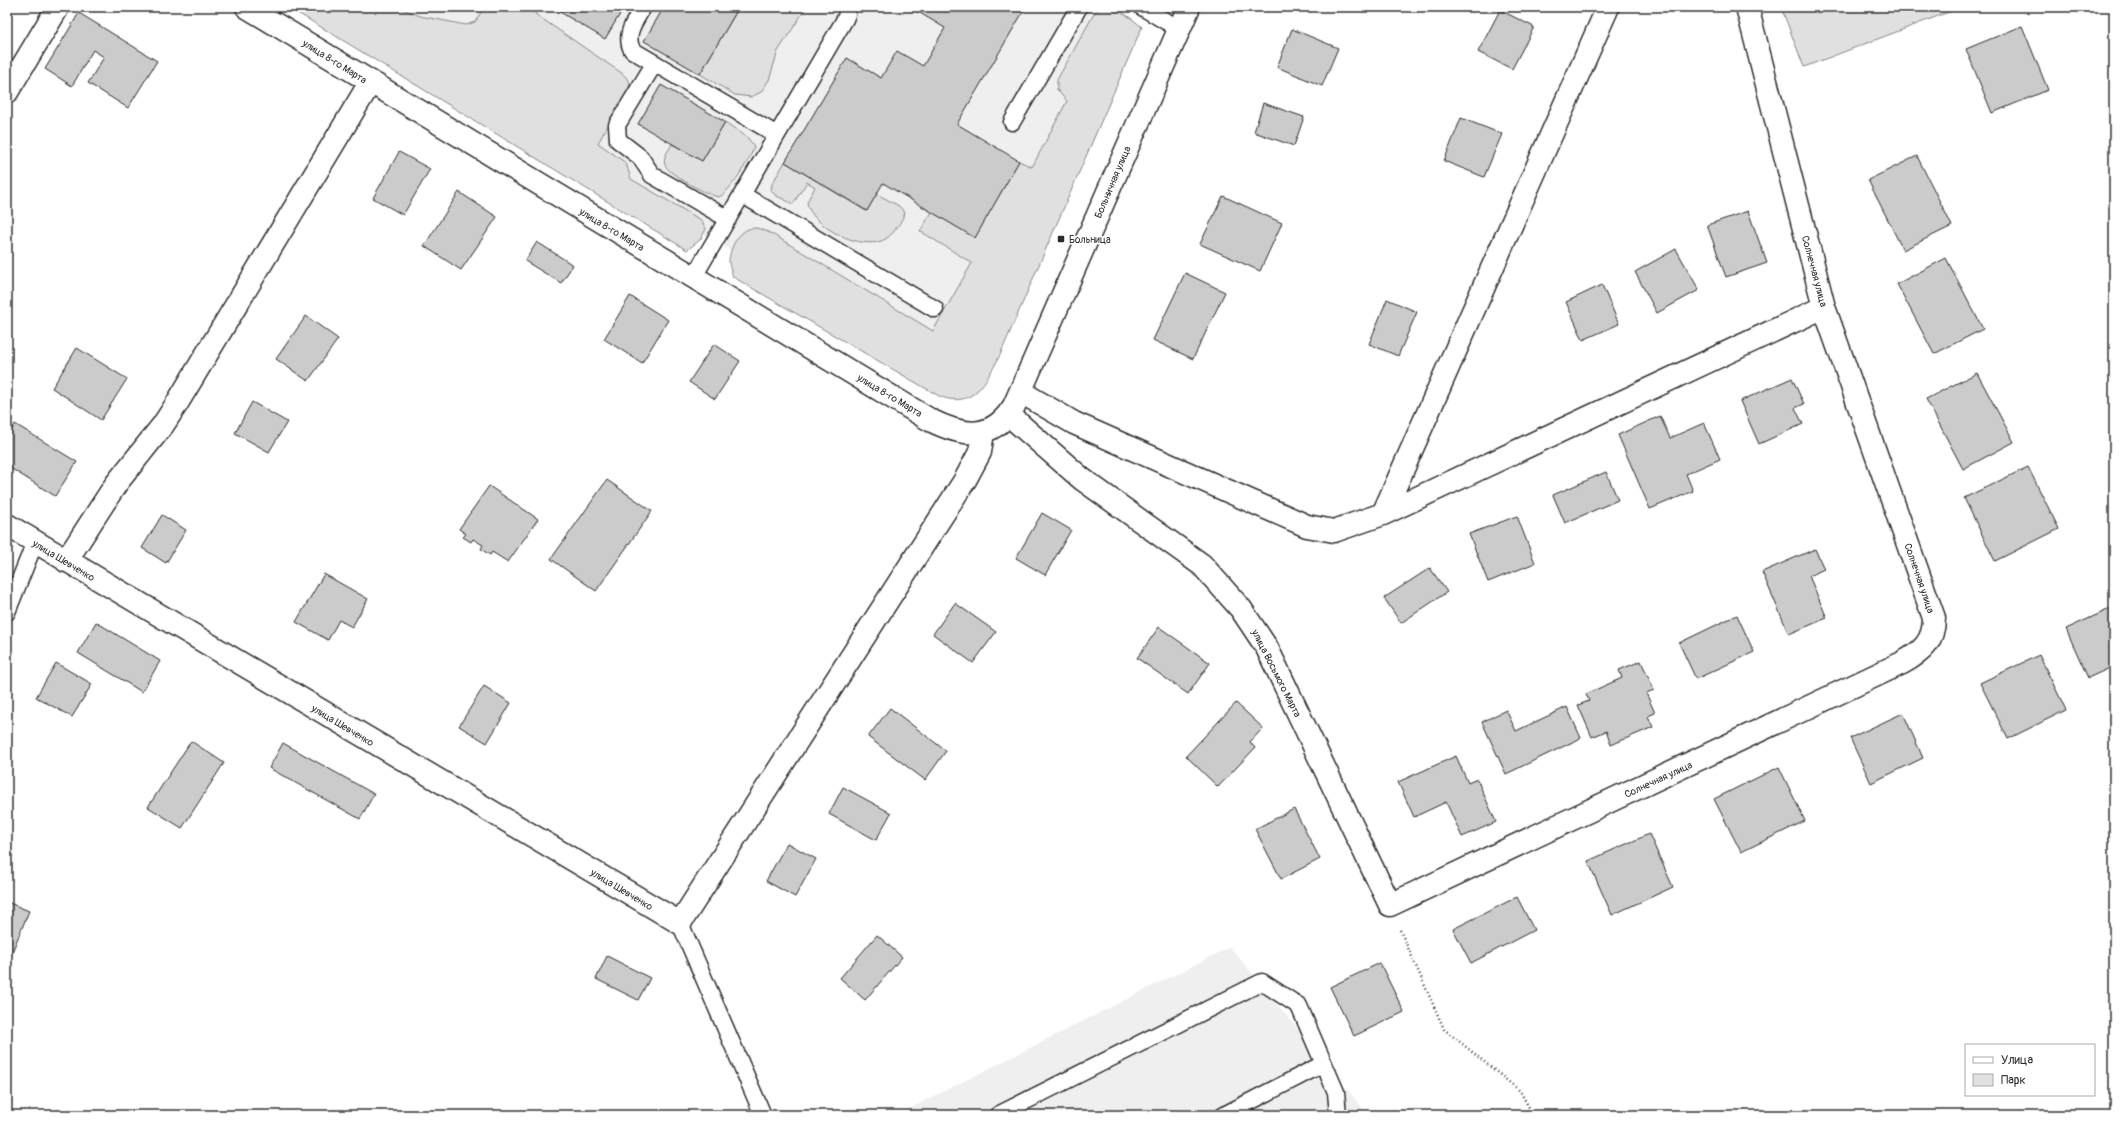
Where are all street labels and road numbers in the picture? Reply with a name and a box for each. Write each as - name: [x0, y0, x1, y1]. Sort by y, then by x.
- street label: улица 8-го Марта: [299, 37, 369, 87]
- street label: Больничная улица: [1092, 144, 1134, 220]
- street label: улица 8-го Марта: [576, 205, 646, 254]
- street label: Солнечная улица: [1799, 234, 1829, 308]
- street label: улица 8-го Марта: [854, 371, 924, 420]
- street label: улица Шевченко: [29, 537, 97, 585]
- street label: Солнечная улица: [1901, 542, 1937, 615]
- street label: улица Восьмого Марта: [1248, 627, 1304, 720]
- street label: улица Шевченко: [308, 702, 376, 750]
- street label: Солнечная улица: [1623, 759, 1694, 801]
- street label: улица Шевченко: [587, 866, 655, 914]

